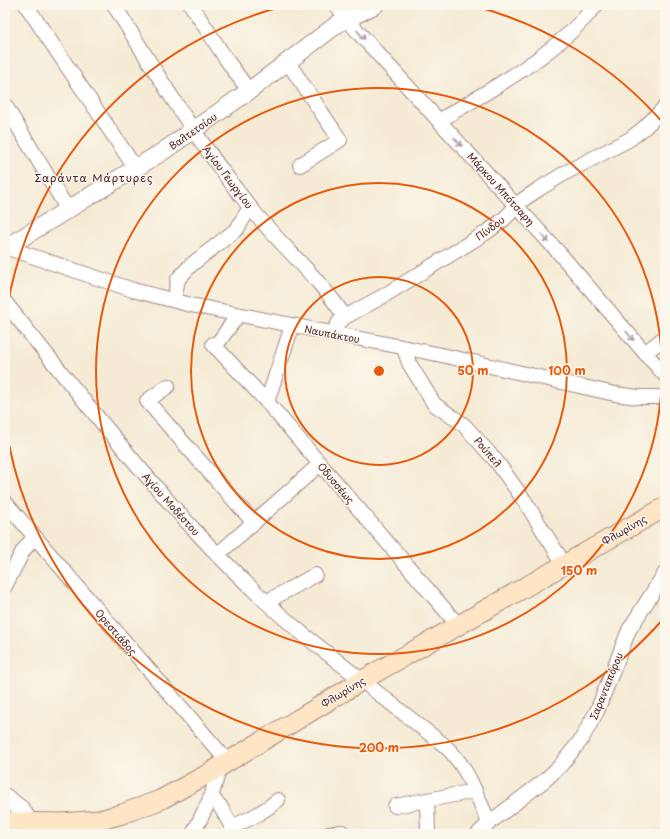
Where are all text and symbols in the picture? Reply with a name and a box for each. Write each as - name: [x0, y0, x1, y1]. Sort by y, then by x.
- one-way arrow: [356, 30, 366, 40]
- street label: Βαλτετσίου: [166, 108, 220, 153]
- one-way arrow: [453, 136, 462, 147]
- street label: Αγίου Γεωργίου: [200, 142, 257, 212]
- street label: Μάρκου Μπότσαρη: [464, 149, 538, 229]
- district label: Σαράντα Μάρτυρες: [34, 169, 154, 186]
- street label: Πίνδου: [472, 212, 508, 243]
- one-way arrow: [541, 232, 550, 243]
- street label: Ναυπάκτου: [303, 321, 361, 346]
- one-way arrow: [626, 331, 635, 341]
- text: 50 m: [457, 361, 489, 379]
- text: 100 m: [548, 361, 586, 379]
- centre of rings: [372, 364, 386, 378]
- street label: Ρούπελ: [471, 433, 505, 470]
- street label: Οδυσσέως: [315, 459, 358, 507]
- street label: Αγίου Μοδέστου: [139, 469, 204, 539]
- street label: Φλωρίνης: [599, 511, 649, 548]
- text: 150 m: [561, 561, 597, 579]
- street label: Ορεστιάδος: [92, 605, 141, 658]
- street label: Σαρανταπόρου: [585, 650, 627, 722]
- street label: Φλωρίνης: [318, 672, 368, 711]
- text: 200 m: [359, 738, 399, 756]

